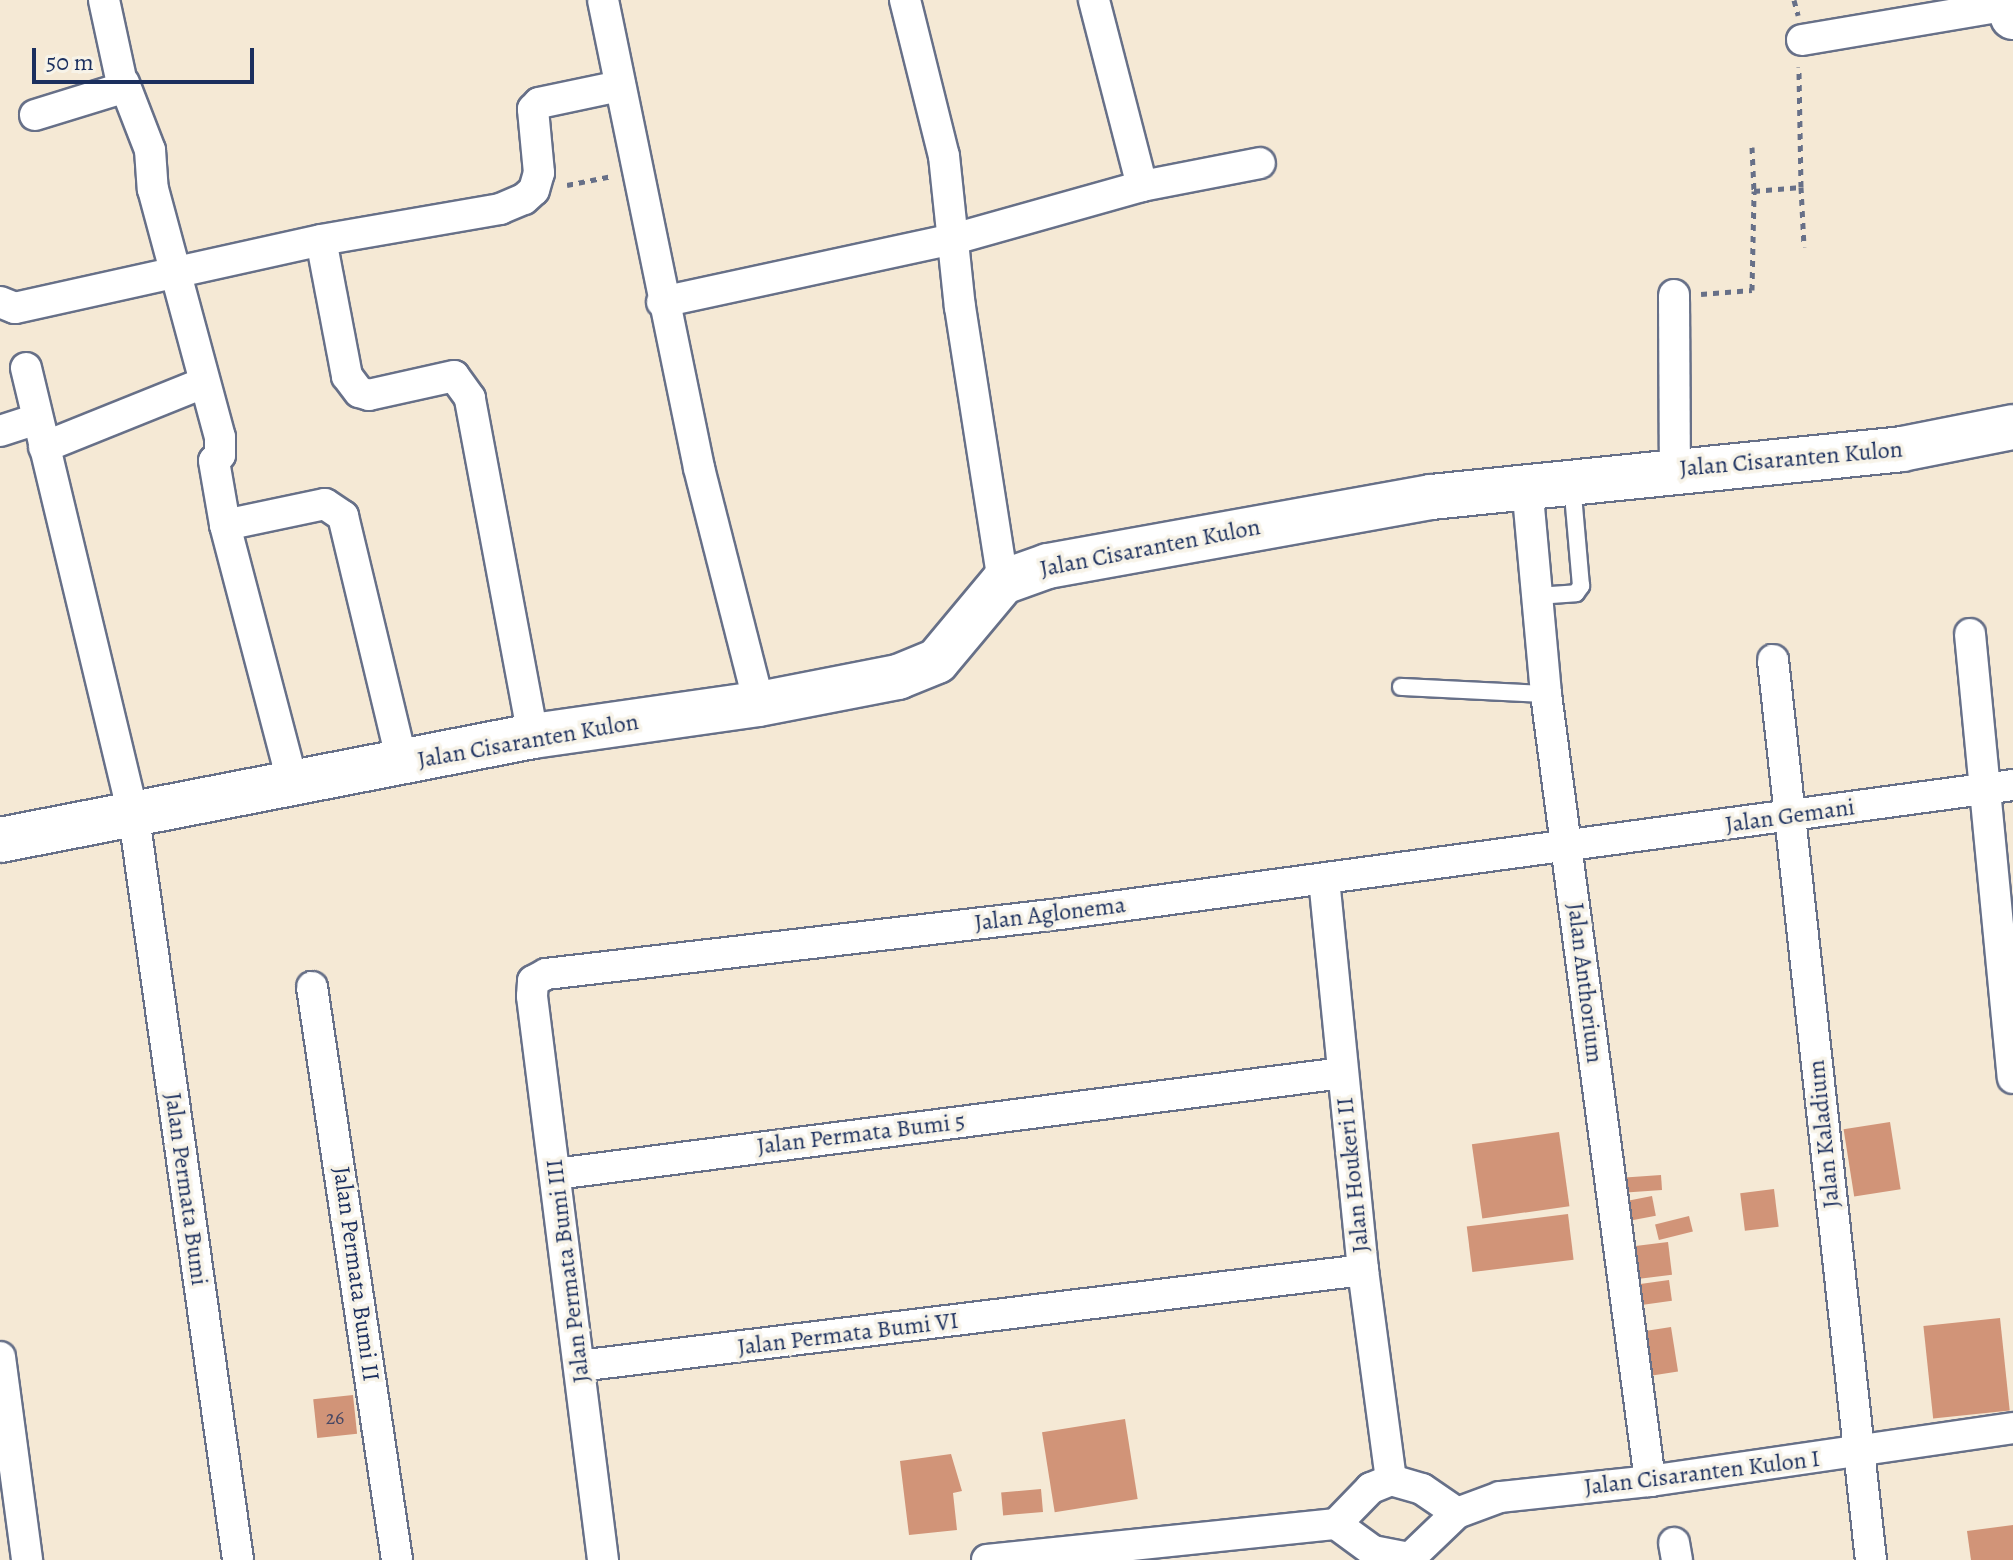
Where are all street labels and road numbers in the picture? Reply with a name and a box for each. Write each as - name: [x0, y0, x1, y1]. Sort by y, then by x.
- street label: Jalan Cisaranten Kulon: [1678, 435, 1904, 483]
- street label: Jalan Cisaranten Kulon: [1037, 513, 1263, 583]
- street label: Jalan Cisaranten Kulon: [415, 707, 641, 775]
- street label: Jalan Gemani: [1723, 793, 1857, 839]
- street label: Jalan Aglonema: [973, 890, 1127, 938]
- street label: Jalan Anthorium: [1561, 901, 1609, 1065]
- street label: Jalan Kaladium: [1802, 1058, 1846, 1210]
- street label: Jalan Permata Bumi: [158, 1091, 214, 1287]
- street label: Jalan Houkeri II: [1331, 1096, 1375, 1254]
- street label: Jalan Permata Bumi 5: [755, 1107, 967, 1161]
- street label: Jalan Permata Bumi III: [540, 1158, 596, 1384]
- street label: Jalan Permata Bumi II: [327, 1165, 385, 1383]
- street label: Jalan Permata Bumi VI: [736, 1306, 960, 1362]
- street label: Jalan Cisaranten Kulon I: [1583, 1444, 1821, 1502]

